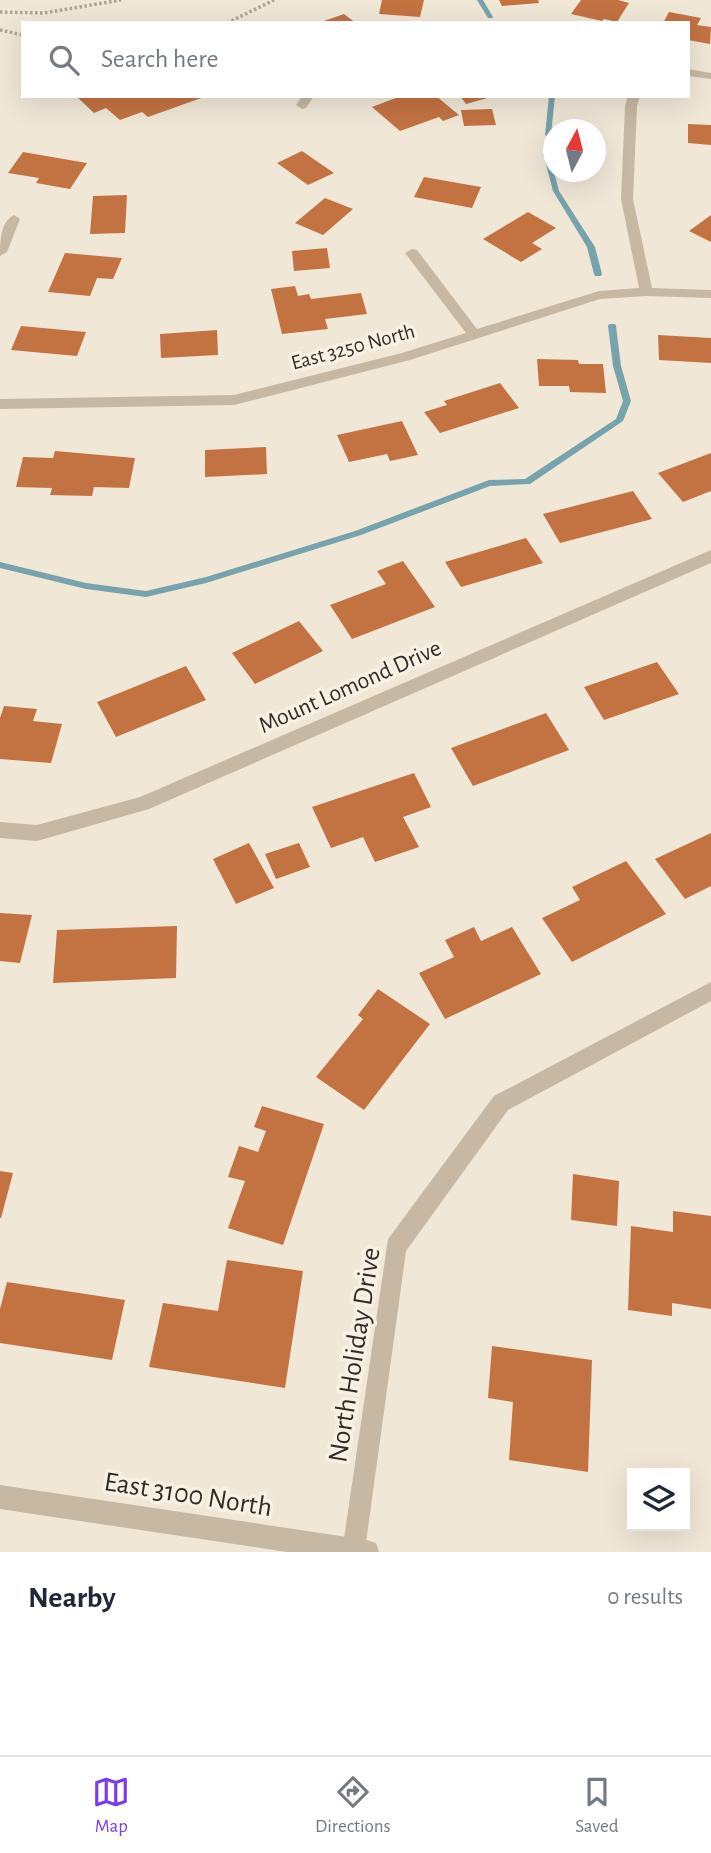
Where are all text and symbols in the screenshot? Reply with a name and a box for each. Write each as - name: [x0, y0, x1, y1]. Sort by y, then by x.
- search box: [21, 21, 690, 98]
- icon: search: [45, 41, 83, 79]
- text: Search here: [101, 46, 219, 72]
- north arrow: [543, 119, 606, 182]
- street label: East 3250 North: [289, 320, 417, 374]
- street label: Mount Lomond Drive: [255, 636, 445, 738]
- street label: North Holiday Drive: [324, 1246, 386, 1464]
- street label: East 3100 North: [102, 1468, 274, 1522]
- map controls: [627, 1468, 690, 1531]
- button: layers: [627, 1468, 690, 1531]
- text: Nearby: [28, 1583, 116, 1613]
- text: 0 results: [607, 1586, 683, 1609]
- tab: Map: [92, 1773, 130, 1838]
- tab: Directions: [315, 1773, 391, 1838]
- tab: Saved: [575, 1773, 619, 1838]

